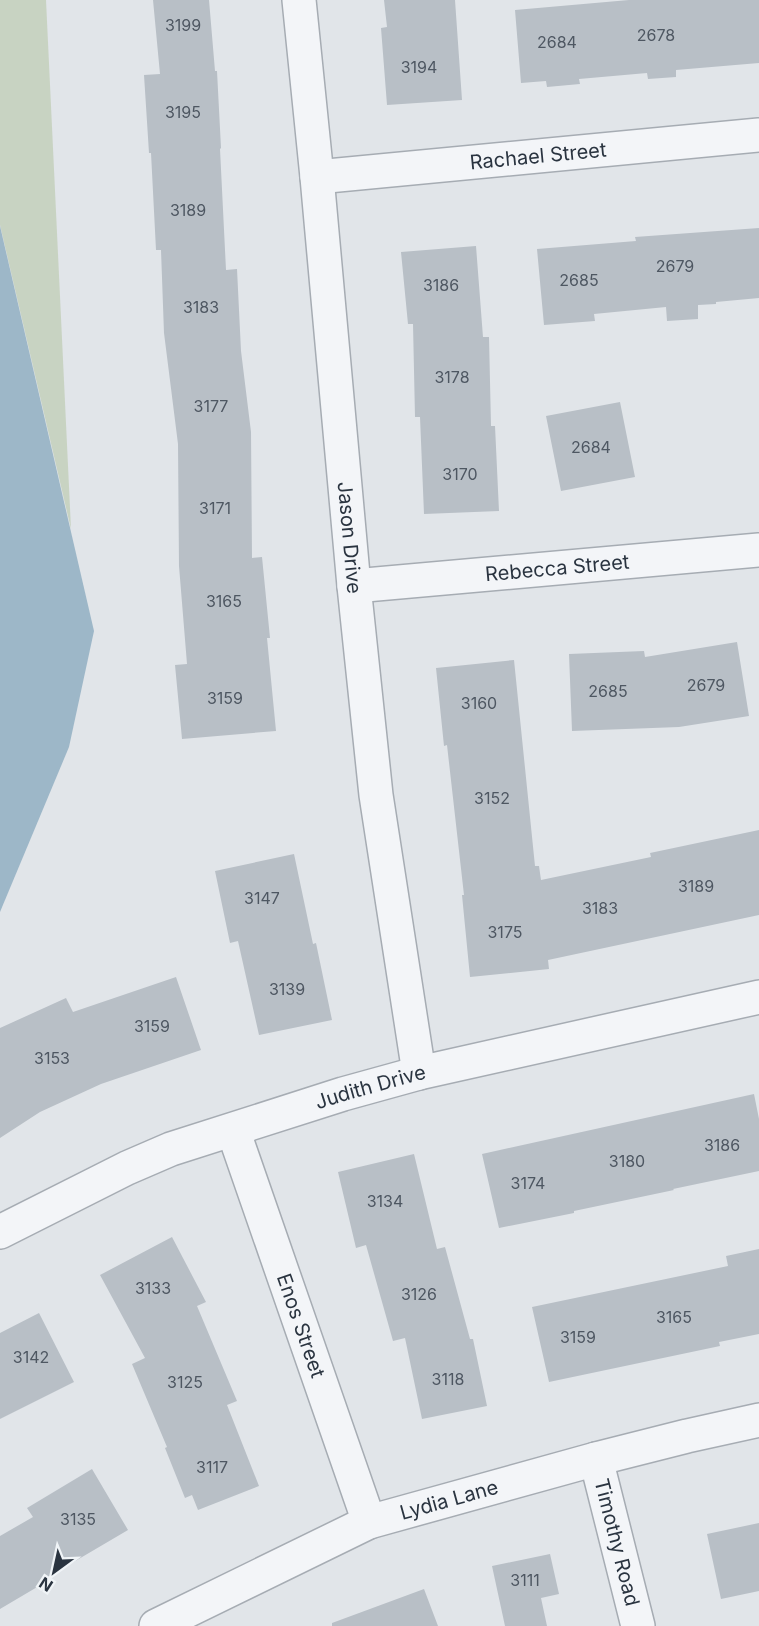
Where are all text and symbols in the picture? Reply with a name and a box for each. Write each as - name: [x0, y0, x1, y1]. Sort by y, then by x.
- house number: 3199: [165, 15, 201, 35]
- house number: 2678: [637, 25, 675, 45]
- house number: 2684: [537, 32, 577, 52]
- house number: 3194: [401, 57, 437, 77]
- house number: 3195: [165, 102, 201, 122]
- street label: Rachael Street: [469, 138, 608, 174]
- house number: 3189: [170, 200, 206, 220]
- house number: 2679: [656, 256, 694, 276]
- house number: 2685: [559, 270, 599, 290]
- house number: 3186: [423, 275, 459, 295]
- house number: 3183: [183, 297, 219, 317]
- house number: 3178: [434, 367, 470, 387]
- house number: 3177: [194, 396, 228, 416]
- house number: 2684: [571, 437, 611, 457]
- house number: 3170: [442, 464, 478, 484]
- street label: Jason Drive: [333, 481, 367, 595]
- house number: 3171: [199, 498, 231, 518]
- street label: Rebecca Street: [484, 550, 631, 586]
- house number: 3165: [206, 591, 242, 611]
- house number: 2679: [687, 675, 725, 695]
- house number: 2685: [588, 681, 628, 701]
- house number: 3159: [207, 688, 243, 708]
- house number: 3160: [461, 693, 497, 713]
- house number: 3152: [474, 788, 510, 808]
- house number: 3189: [678, 876, 714, 896]
- house number: 3147: [244, 888, 280, 908]
- house number: 3183: [582, 898, 618, 918]
- house number: 3175: [487, 922, 523, 942]
- house number: 3139: [269, 979, 305, 999]
- house number: 3159: [134, 1016, 170, 1036]
- house number: 3153: [34, 1048, 70, 1068]
- street label: Judith Drive: [312, 1060, 428, 1114]
- house number: 3186: [704, 1135, 740, 1155]
- house number: 3180: [609, 1151, 645, 1171]
- house number: 3174: [511, 1173, 545, 1193]
- house number: 3134: [367, 1191, 403, 1211]
- street label: Enos Street: [272, 1270, 330, 1381]
- house number: 3133: [135, 1278, 171, 1298]
- house number: 3126: [401, 1284, 437, 1304]
- house number: 3165: [656, 1307, 692, 1327]
- house number: 3159: [560, 1327, 596, 1347]
- house number: 3142: [13, 1347, 49, 1367]
- house number: 3118: [432, 1369, 464, 1389]
- house number: 3125: [167, 1372, 203, 1392]
- house number: 3117: [196, 1457, 228, 1477]
- street label: Lydia Lane: [397, 1475, 501, 1525]
- street label: Timothy Road: [589, 1476, 645, 1609]
- house number: 3135: [60, 1509, 96, 1529]
- north arrow: [24, 1542, 84, 1602]
- house number: 3111: [510, 1570, 540, 1590]
- text: N: [35, 1573, 56, 1596]

